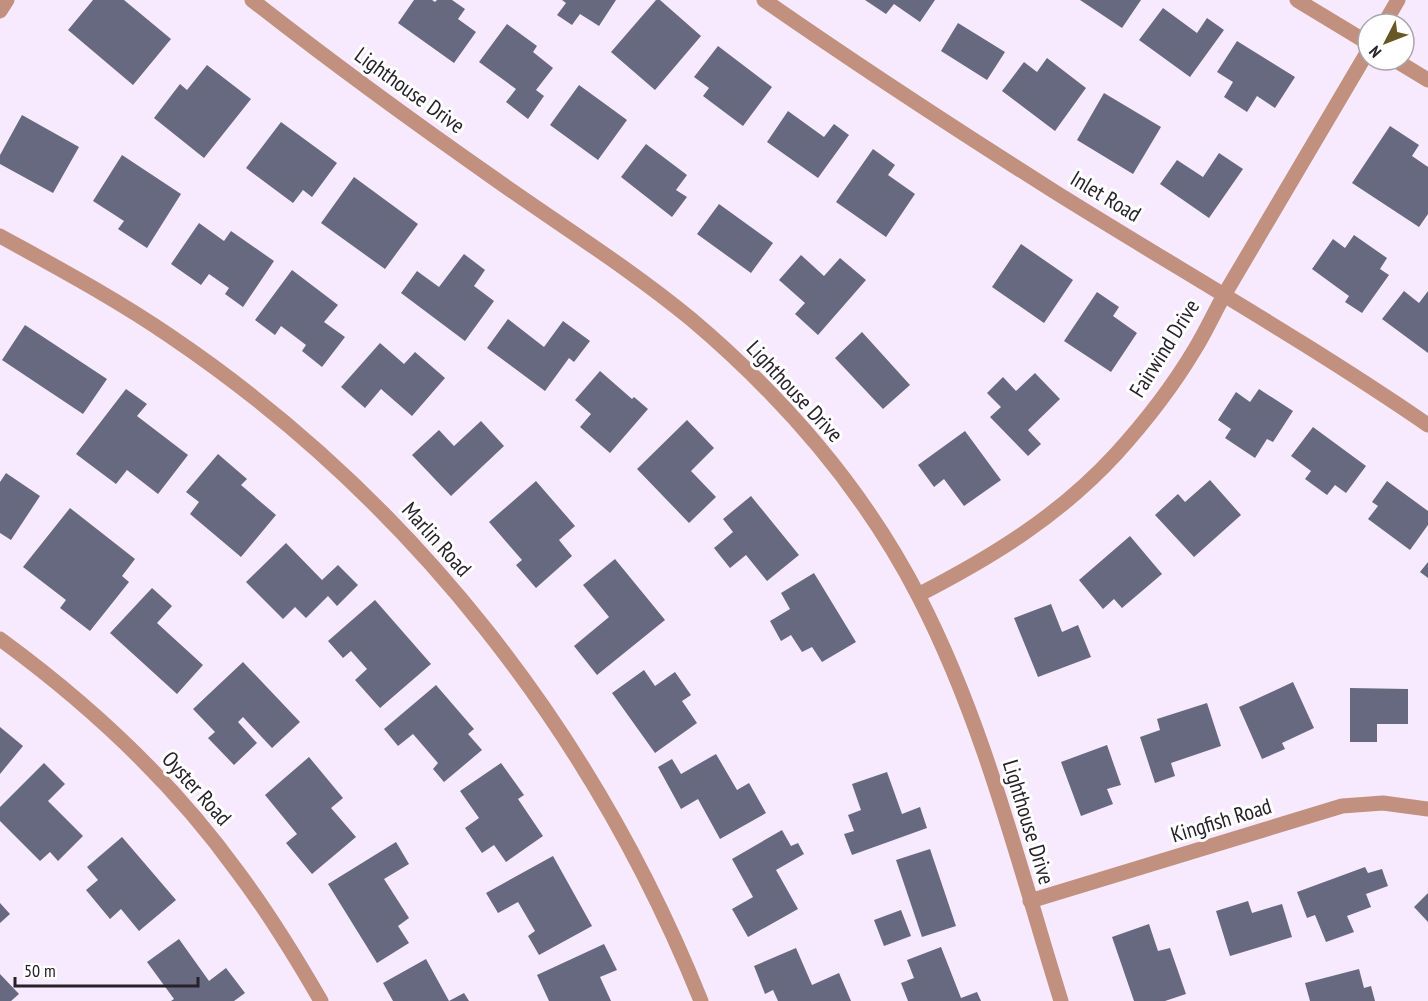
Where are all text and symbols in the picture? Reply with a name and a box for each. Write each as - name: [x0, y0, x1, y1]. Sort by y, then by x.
- north arrow: [1356, 12, 1416, 72]
- street label: Lighthouse Drive: [350, 41, 470, 139]
- text: N: [1365, 42, 1385, 62]
- street label: Inlet Road: [1066, 164, 1146, 228]
- street label: Fairwind Drive: [1123, 294, 1205, 402]
- street label: Lighthouse Drive: [741, 334, 849, 448]
- street label: Marlin Road: [396, 496, 478, 582]
- street label: Oyster Road: [156, 745, 238, 831]
- street label: Lighthouse Drive: [997, 756, 1061, 888]
- street label: Kingfish Road: [1167, 791, 1275, 849]
- scale bar: [15, 950, 198, 988]
- text: 50 m: [24, 959, 56, 982]

